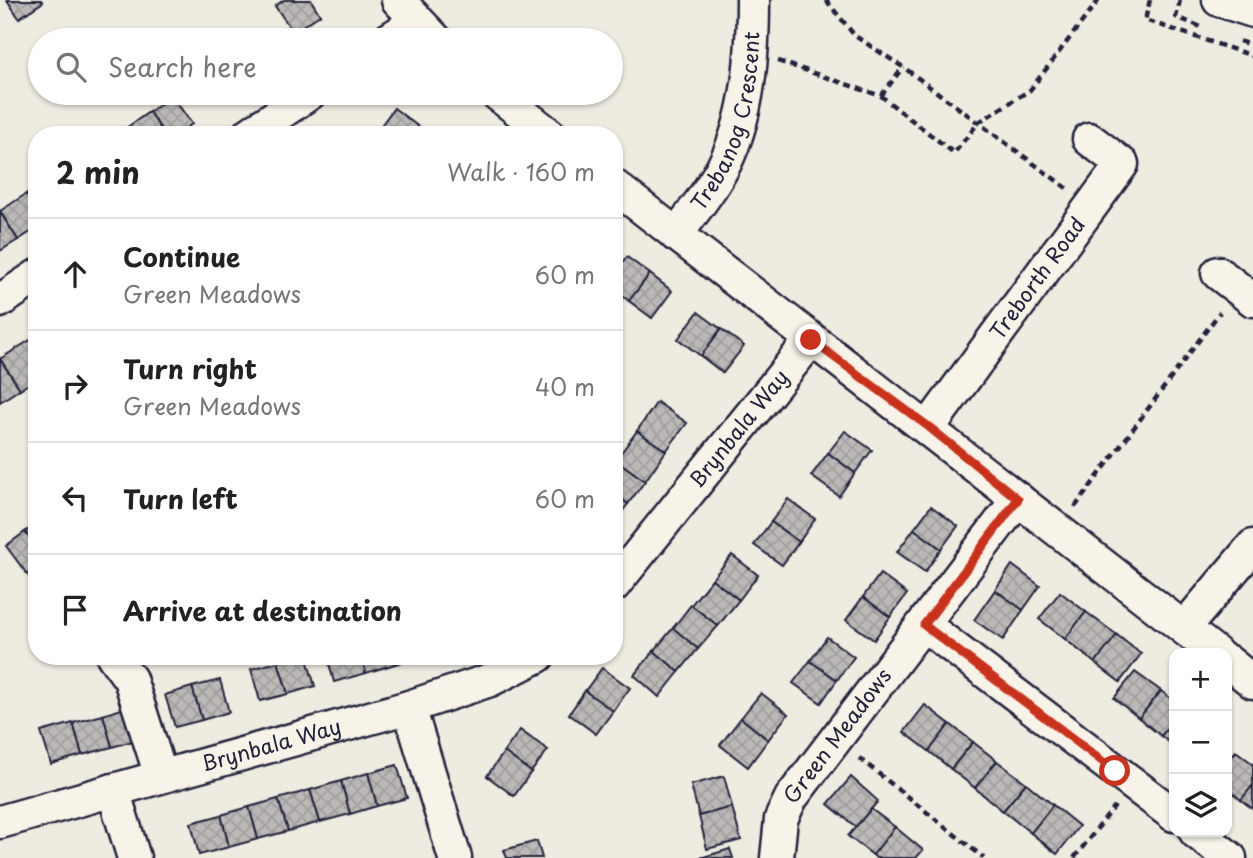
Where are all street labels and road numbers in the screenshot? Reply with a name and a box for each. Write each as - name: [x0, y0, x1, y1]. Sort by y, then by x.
- street label: Trebanog Crescent: [682, 31, 766, 216]
- street label: Treborth Road: [980, 210, 1092, 345]
- street label: Brynbala Way: [680, 362, 795, 494]
- street label: Green Meadows: [774, 661, 898, 810]
- street label: Brynbala Way: [197, 709, 345, 779]

